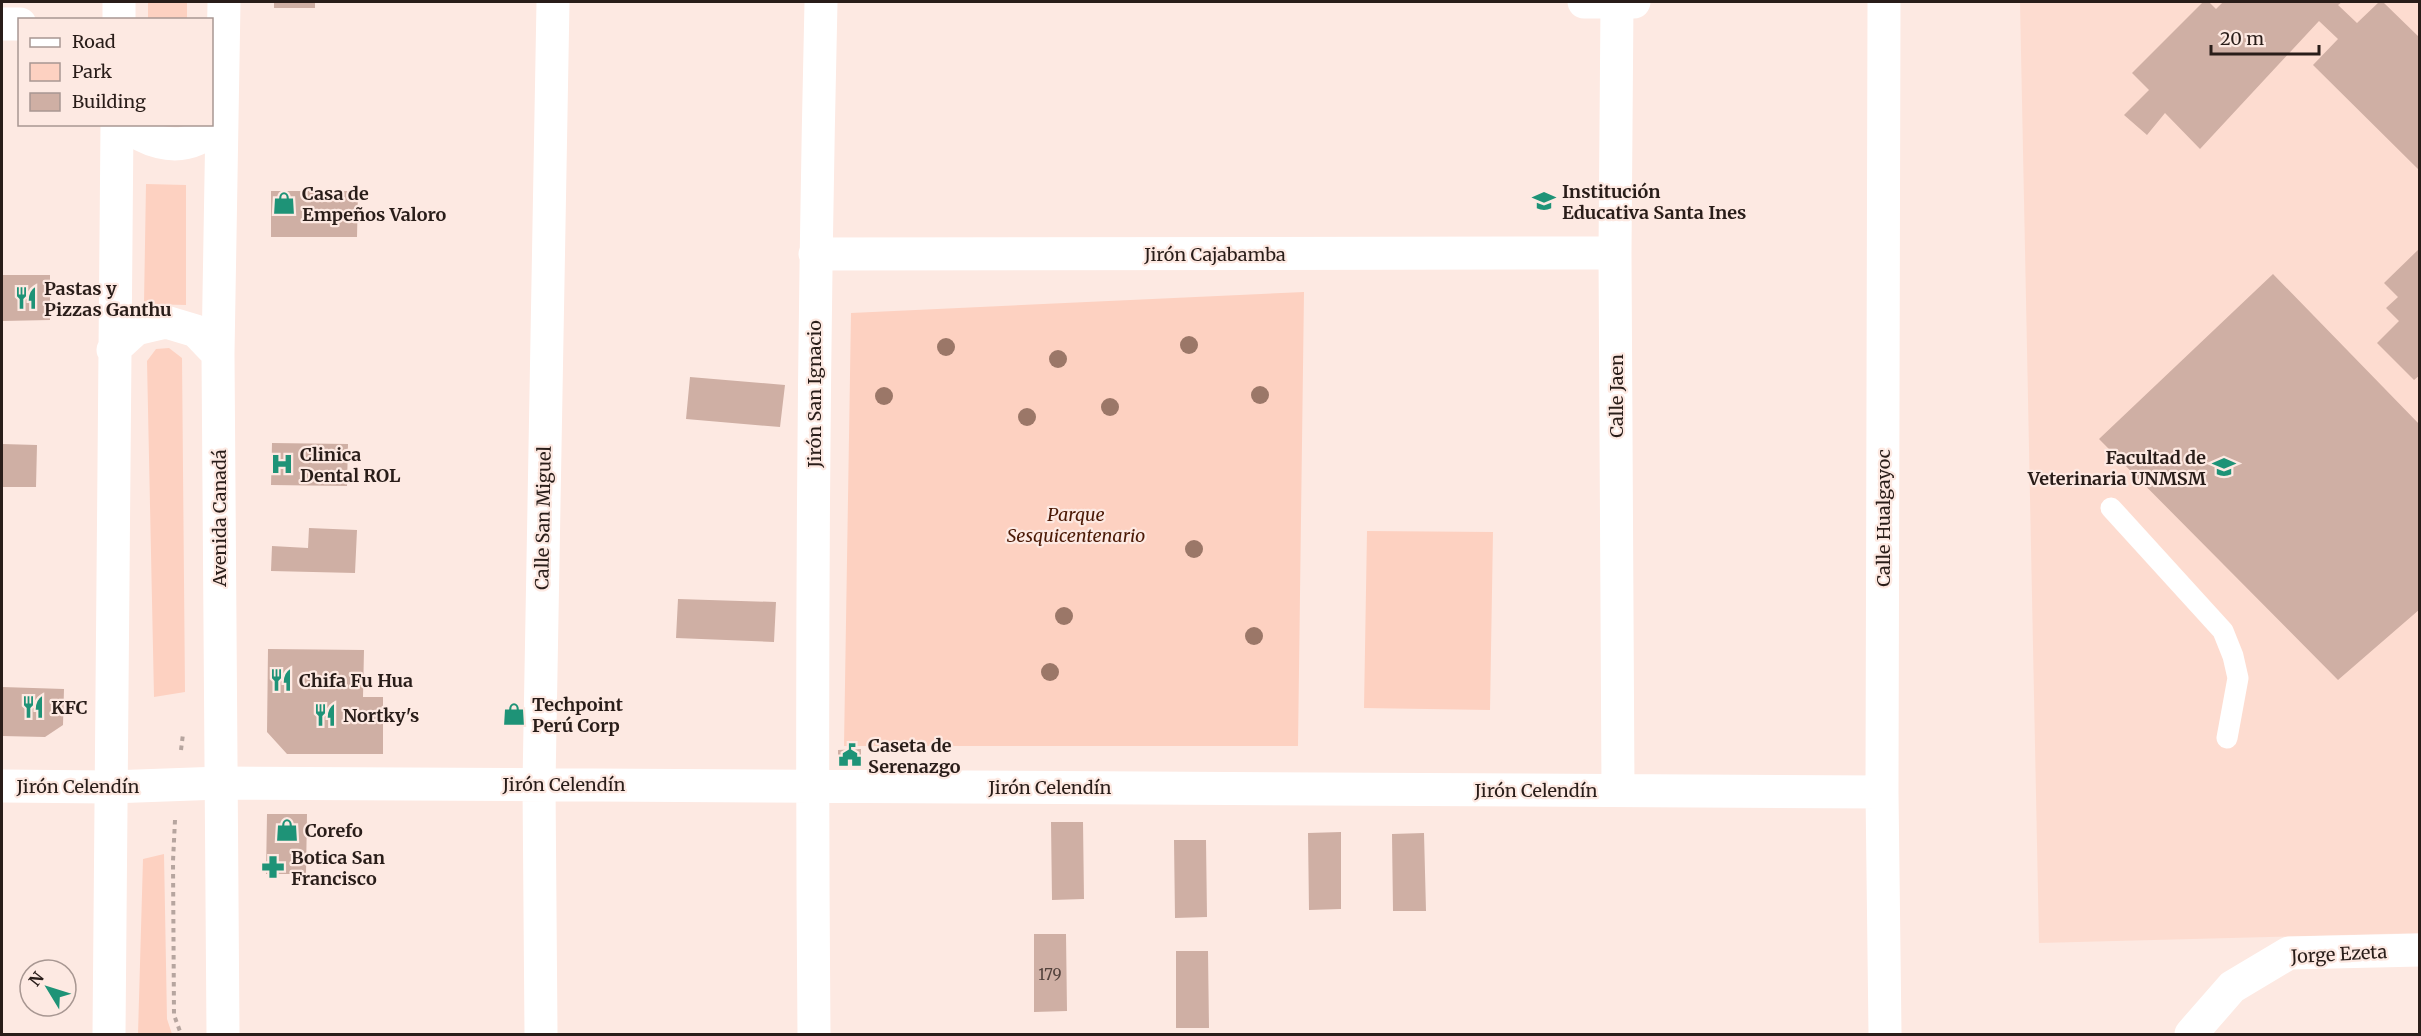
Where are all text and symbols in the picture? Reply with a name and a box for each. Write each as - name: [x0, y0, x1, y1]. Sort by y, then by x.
- legend: [18, 18, 213, 126]
- scale bar: [2211, 18, 2319, 56]
- text: 20 m: [2220, 27, 2264, 50]
- text: Road: [72, 30, 116, 53]
- text: Park: [72, 60, 113, 83]
- text: Building: [72, 90, 146, 113]
- place label: Institución Educativa Santa Ines: [1562, 180, 1746, 224]
- place label: Casa de Empeños Valoro: [302, 182, 446, 226]
- school or university icon: Institución Educativa Santa Ines: [1531, 188, 1557, 214]
- shop icon: Casa de Empeños Valoro: [271, 190, 297, 216]
- street label: Jirón Cajabamba: [1143, 243, 1286, 266]
- place label: Pastas y Pizzas Ganthu: [44, 277, 172, 321]
- restaurant icon: Pastas y Pizzas Ganthu: [13, 285, 39, 311]
- street label: Jirón San Ignacio: [803, 320, 826, 469]
- street label: Calle Jaen: [1605, 354, 1628, 438]
- place label: Clinica Dental ROL: [300, 443, 401, 487]
- street label: Calle San Miguel: [530, 445, 556, 590]
- place label: Facultad de Veterinaria UNMSM: [2027, 446, 2207, 490]
- street label: Avenida Canadá: [208, 449, 231, 588]
- street label: Calle Hualgayoc: [1872, 449, 1895, 587]
- hospital icon: Clinica Dental ROL: [269, 451, 295, 477]
- school or university icon: Facultad de Veterinaria UNMSM: [2211, 454, 2237, 480]
- park label: Parque Sesquicentenario: [1007, 503, 1145, 547]
- restaurant icon: Chifa Fu Hua: [268, 667, 294, 693]
- place label: Chifa Fu Hua: [299, 669, 413, 692]
- place label: Techpoint Perú Corp: [532, 693, 624, 737]
- restaurant icon: KFC: [20, 694, 46, 720]
- place label: KFC: [51, 696, 88, 719]
- shop icon: Techpoint Perú Corp: [501, 701, 527, 727]
- restaurant icon: Nortky's: [312, 702, 338, 728]
- place label: Nortky's: [343, 704, 419, 727]
- place label: Caseta de Serenazgo: [868, 734, 961, 778]
- public building icon: Caseta de Serenazgo: [837, 742, 863, 768]
- street label: Jirón Celendín: [502, 773, 625, 796]
- street label: Jirón Celendín: [16, 775, 139, 798]
- street label: Jirón Celendín: [988, 776, 1111, 799]
- street label: Jirón Celendín: [1474, 779, 1597, 802]
- shop icon: Corefo: [274, 817, 300, 843]
- place label: Corefo: [305, 819, 363, 842]
- place label: Botica San Francisco: [291, 846, 385, 890]
- pharmacy icon: Botica San Francisco: [260, 854, 286, 880]
- street label: Jorge Ezeta: [2289, 940, 2388, 968]
- north arrow: [18, 958, 78, 1018]
- house number: 179: [1038, 965, 1062, 984]
- text: N: [24, 967, 48, 990]

